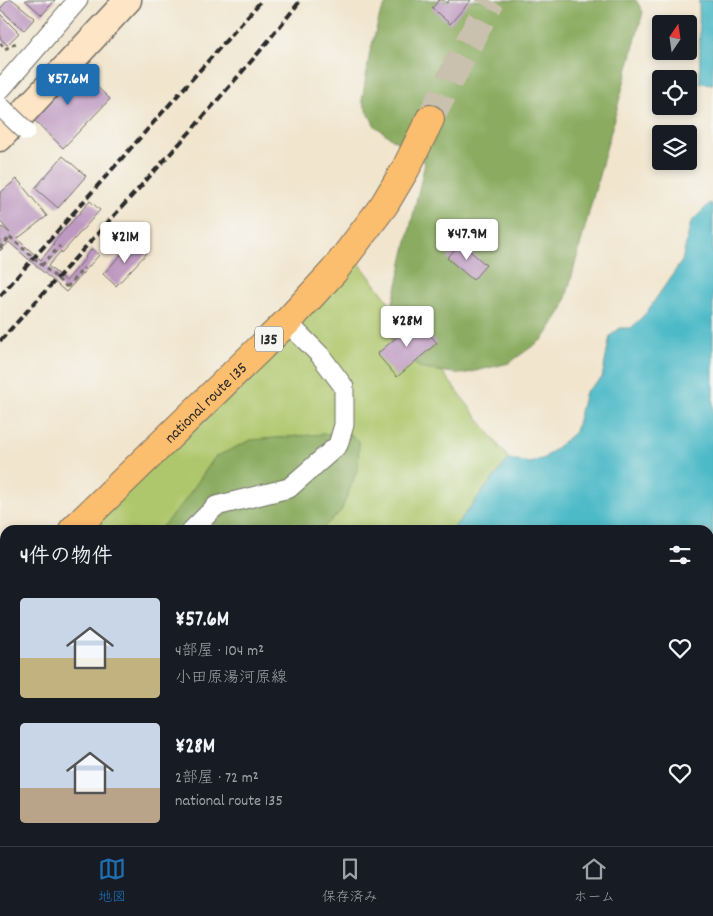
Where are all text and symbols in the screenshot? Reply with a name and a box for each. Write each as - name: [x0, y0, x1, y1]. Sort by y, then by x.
- north arrow: [652, 15, 698, 60]
- map controls: [652, 15, 697, 170]
- pin: ¥57.6M: [27, 64, 109, 106]
- text: ¥57.6M: [47, 68, 89, 91]
- button: locate: [652, 70, 697, 115]
- button: layers: [652, 125, 697, 170]
- pin: ¥47.9M: [426, 218, 508, 261]
- pin: ¥21M: [95, 222, 155, 264]
- text: ¥47.9M: [447, 223, 487, 246]
- text: ¥21M: [111, 226, 139, 249]
- pin: ¥28M: [377, 306, 437, 348]
- text: ¥28M: [392, 310, 422, 333]
- road number: 135: [255, 326, 283, 352]
- street label: national route 135: [160, 358, 253, 449]
- icon: filters: [666, 541, 694, 569]
- text: 4件の物件: [20, 543, 113, 573]
- text: ¥57.6M: [175, 606, 229, 636]
- icon: home: [60, 618, 120, 678]
- icon: heart: [666, 634, 694, 662]
- text: 4部屋 · 104 m²: [175, 640, 264, 663]
- text: 小田原湯河原線: [175, 667, 287, 690]
- text: ¥28M: [175, 733, 215, 763]
- icon: home: [60, 743, 120, 803]
- icon: heart: [666, 759, 694, 787]
- text: 2部屋 · 72 m²: [175, 767, 259, 790]
- text: national route 135: [175, 790, 283, 813]
- tab: 地図: [98, 855, 126, 908]
- tab: 保存済み: [322, 855, 378, 908]
- tab: ホーム: [574, 855, 615, 908]

